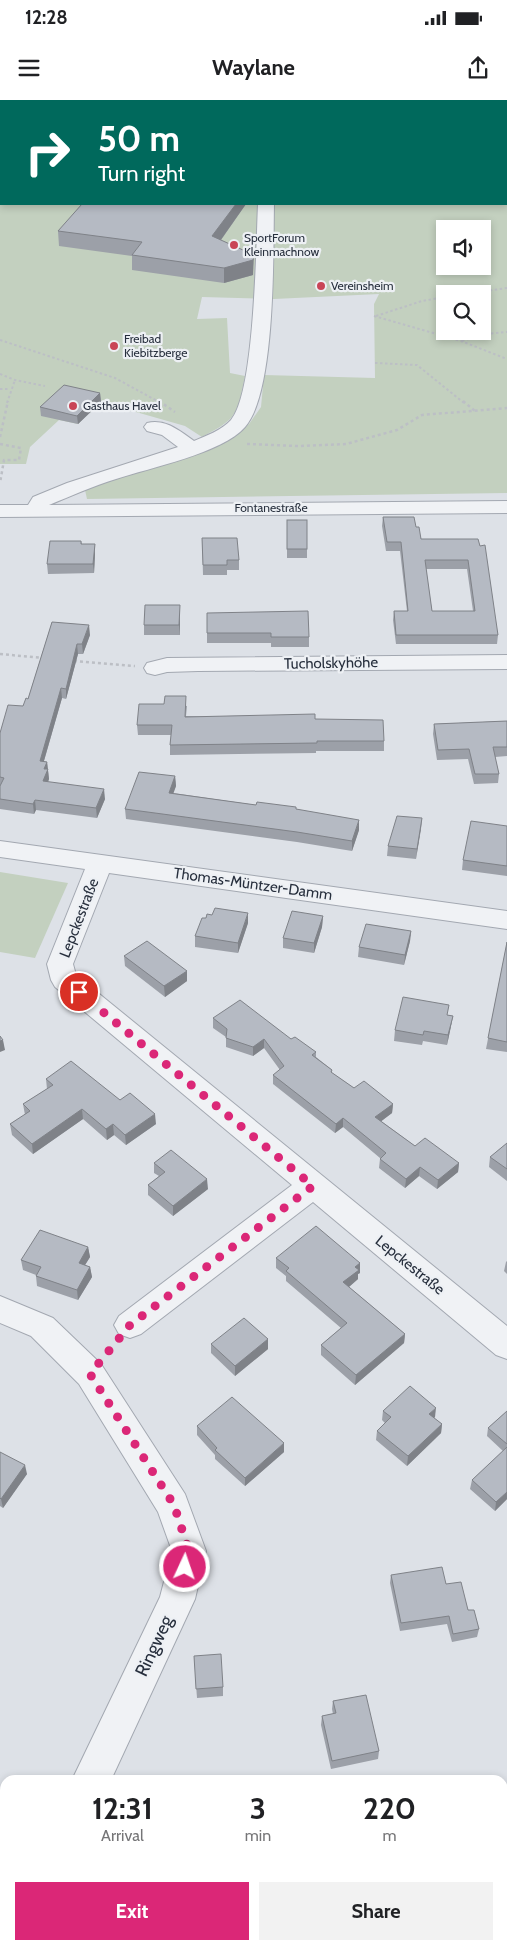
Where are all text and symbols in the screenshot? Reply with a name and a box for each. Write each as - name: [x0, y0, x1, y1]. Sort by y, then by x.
- text: 12:28: [25, 6, 68, 29]
- icon: menu: [15, 54, 43, 82]
- text: Waylane: [212, 54, 295, 81]
- icon: share: [464, 54, 492, 82]
- text: 50 m: [98, 117, 180, 160]
- icon: right: [15, 120, 80, 185]
- text: Turn right: [98, 160, 185, 187]
- map controls: [436, 220, 491, 340]
- button: sound: [436, 220, 491, 275]
- place label: SportForum Kleinmachnow: [244, 230, 319, 259]
- marker: SportForum Kleinmachnow: [228, 239, 240, 251]
- place label: Vereinsheim: [331, 278, 393, 293]
- marker: Vereinsheim: [315, 280, 327, 292]
- button: search: [436, 285, 491, 340]
- place label: Freibad Kiebitzberge: [124, 331, 187, 360]
- marker: Freibad Kiebitzberge: [108, 340, 120, 352]
- place label: Gasthaus Havel: [83, 398, 161, 413]
- marker: Gasthaus Havel: [67, 400, 79, 412]
- street label: Fontanestraße: [234, 500, 308, 515]
- street label: Tucholskyhöhe: [284, 653, 378, 673]
- street label: Thomas-Müntzer-Damm: [173, 864, 333, 904]
- street label: Lepckestraße: [56, 875, 103, 960]
- pin: [58, 971, 100, 1013]
- icon: arrive: [65, 978, 93, 1006]
- street label: Lepckestraße: [372, 1232, 448, 1299]
- position arrow: [158, 1540, 210, 1592]
- street label: Ringweg: [130, 1611, 178, 1680]
- text: 12:31: [92, 1790, 153, 1827]
- text: 3: [250, 1790, 266, 1827]
- text: 220: [363, 1790, 416, 1827]
- text: Arrival: [101, 1826, 144, 1845]
- text: min: [245, 1826, 271, 1845]
- text: m: [383, 1826, 397, 1845]
- button: Exit: [15, 1882, 249, 1940]
- button: Share: [259, 1882, 493, 1940]

